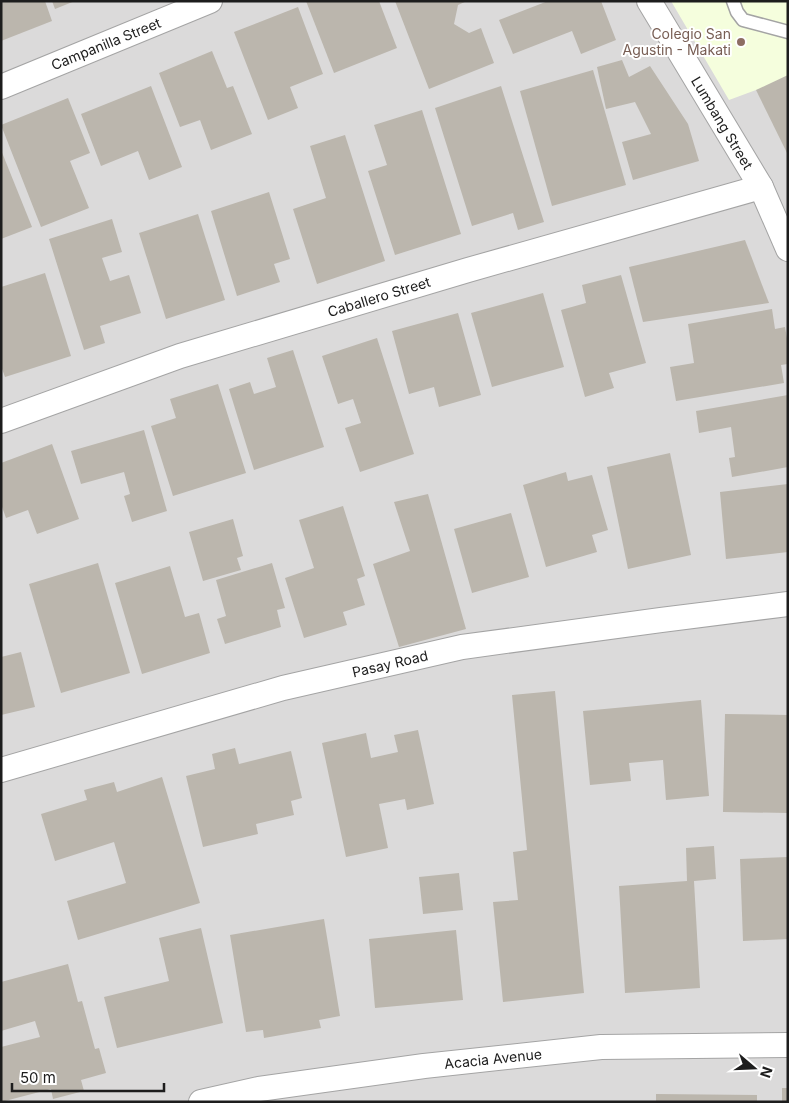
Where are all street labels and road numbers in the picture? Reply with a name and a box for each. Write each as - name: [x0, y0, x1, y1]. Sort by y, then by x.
- street label: Campanilla Street: [49, 14, 163, 73]
- street label: Lumbang Street: [688, 73, 757, 173]
- street label: Caballero Street: [325, 273, 433, 320]
- street label: Pasay Road: [350, 647, 430, 681]
- street label: Acacia Avenue: [443, 1045, 543, 1072]

